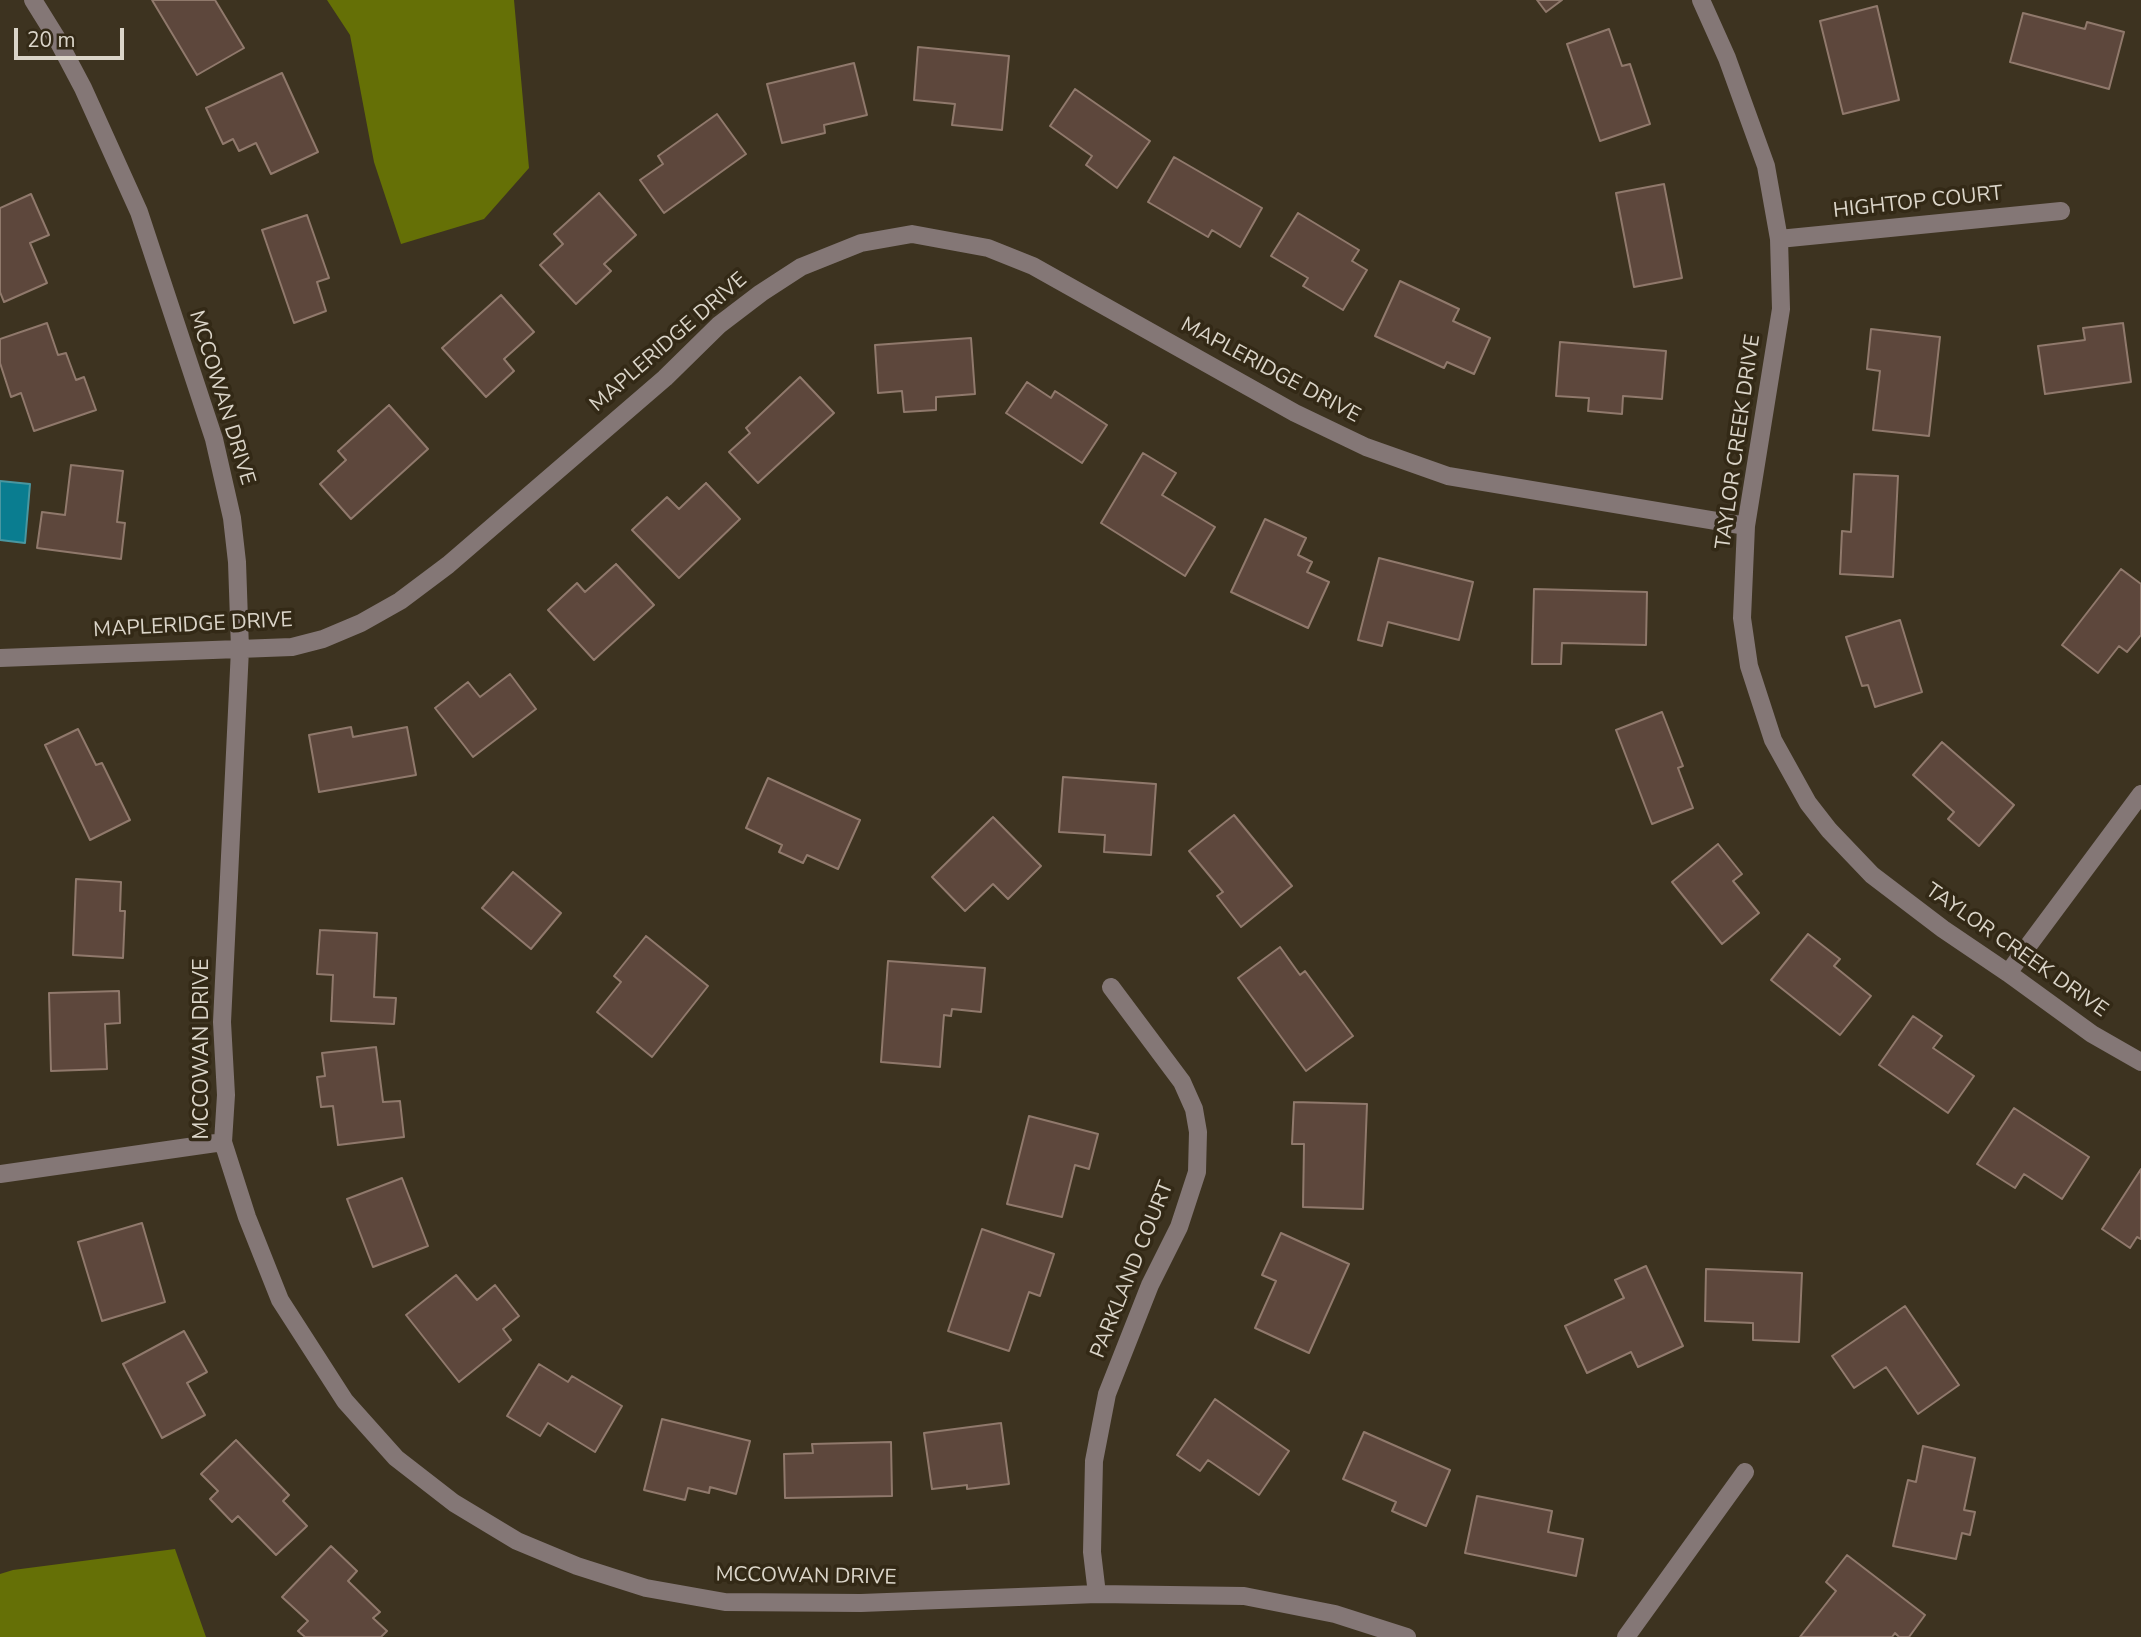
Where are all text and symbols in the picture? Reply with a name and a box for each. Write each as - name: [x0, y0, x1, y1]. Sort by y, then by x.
- scale bar: [18, 14, 128, 58]
- text: 20 m: [27, 26, 76, 54]
- street label: HIGHTOP COURT: [1832, 182, 2004, 224]
- street label: MAPLERIDGE DRIVE: [585, 268, 753, 418]
- street label: MCCOWAN DRIVE: [182, 308, 260, 488]
- street label: MAPLERIDGE DRIVE: [1176, 313, 1364, 429]
- street label: TAYLOR CREEK DRIVE: [1711, 333, 1767, 551]
- street label: MAPLERIDGE DRIVE: [93, 608, 293, 644]
- street label: TAYLOR CREEK DRIVE: [1920, 878, 2112, 1024]
- street label: MCCOWAN DRIVE: [190, 958, 216, 1140]
- street label: PARKLAND COURT: [1086, 1178, 1180, 1362]
- street label: MCCOWAN DRIVE: [715, 1563, 897, 1591]

